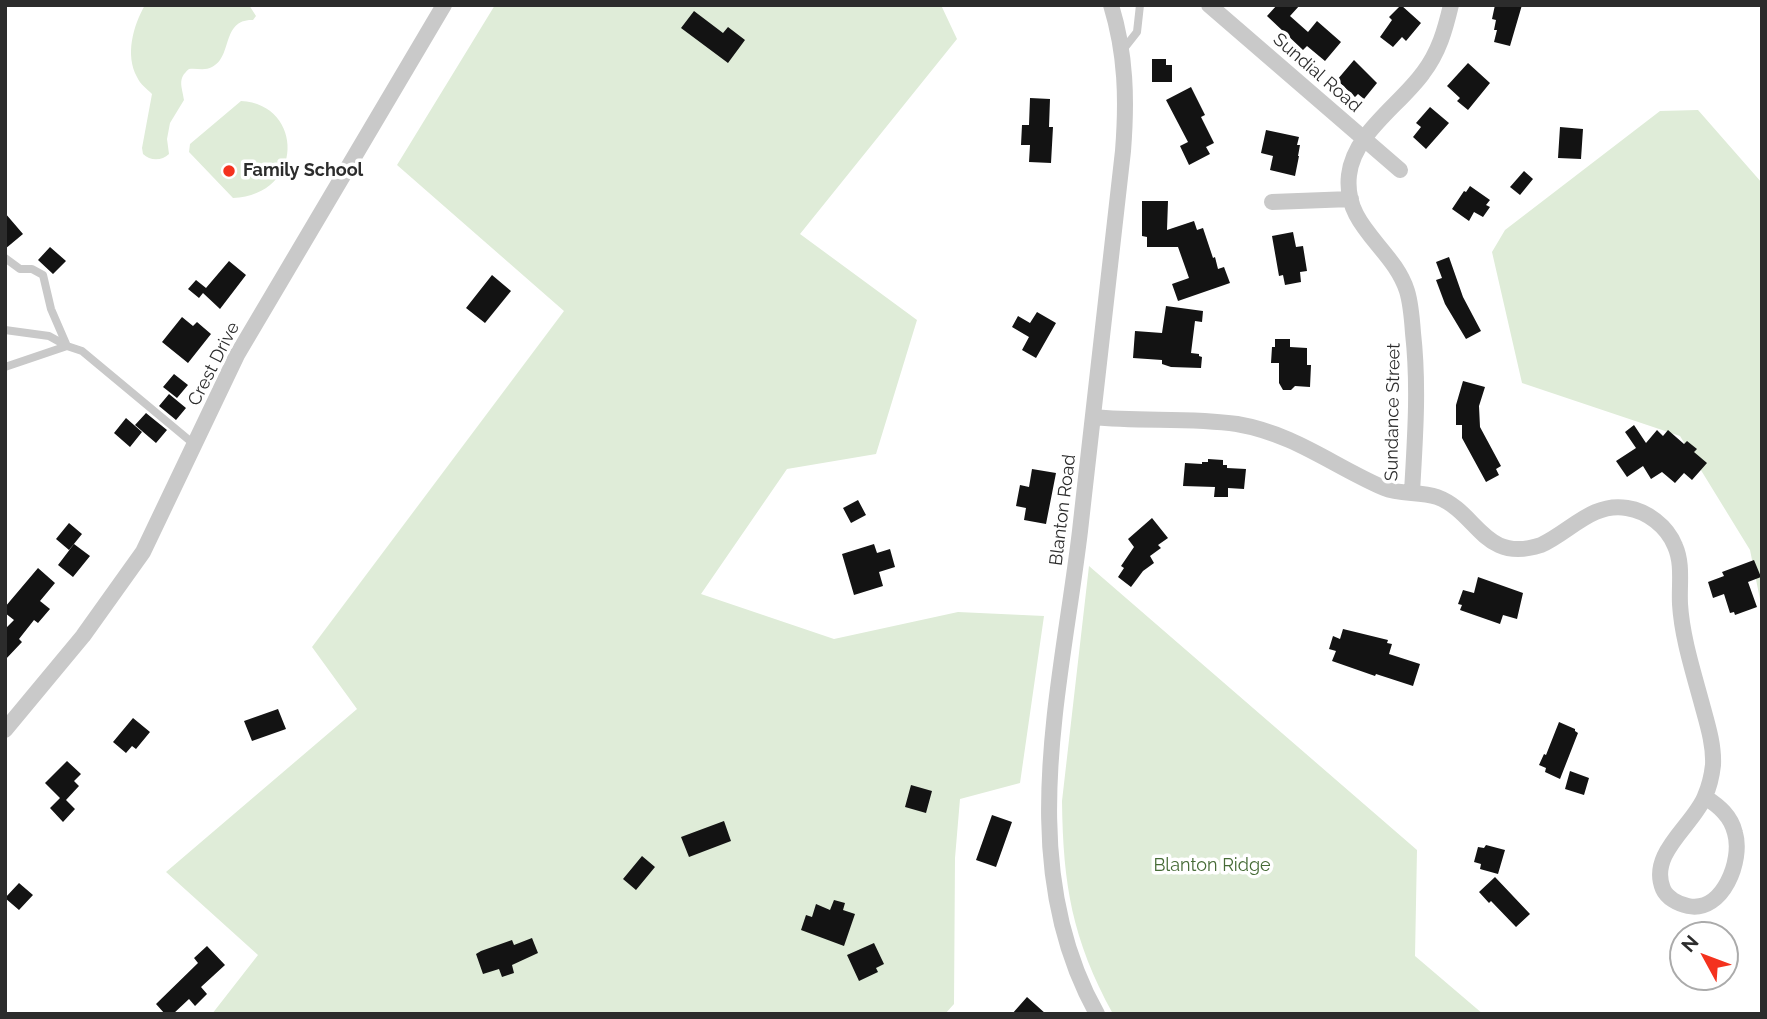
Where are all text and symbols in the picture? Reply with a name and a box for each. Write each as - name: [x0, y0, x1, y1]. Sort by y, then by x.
- street label: Sundial Road: [1269, 29, 1365, 117]
- place label: Family School: [243, 160, 363, 182]
- marker: Family School: [221, 163, 237, 179]
- street label: Crest Drive: [184, 318, 244, 410]
- street label: Sundance Street: [1381, 343, 1405, 481]
- street label: Blanton Road: [1045, 453, 1081, 567]
- park label: Blanton Ridge: [1153, 855, 1271, 877]
- north arrow: [1669, 921, 1739, 991]
- text: N: [1677, 931, 1703, 956]

